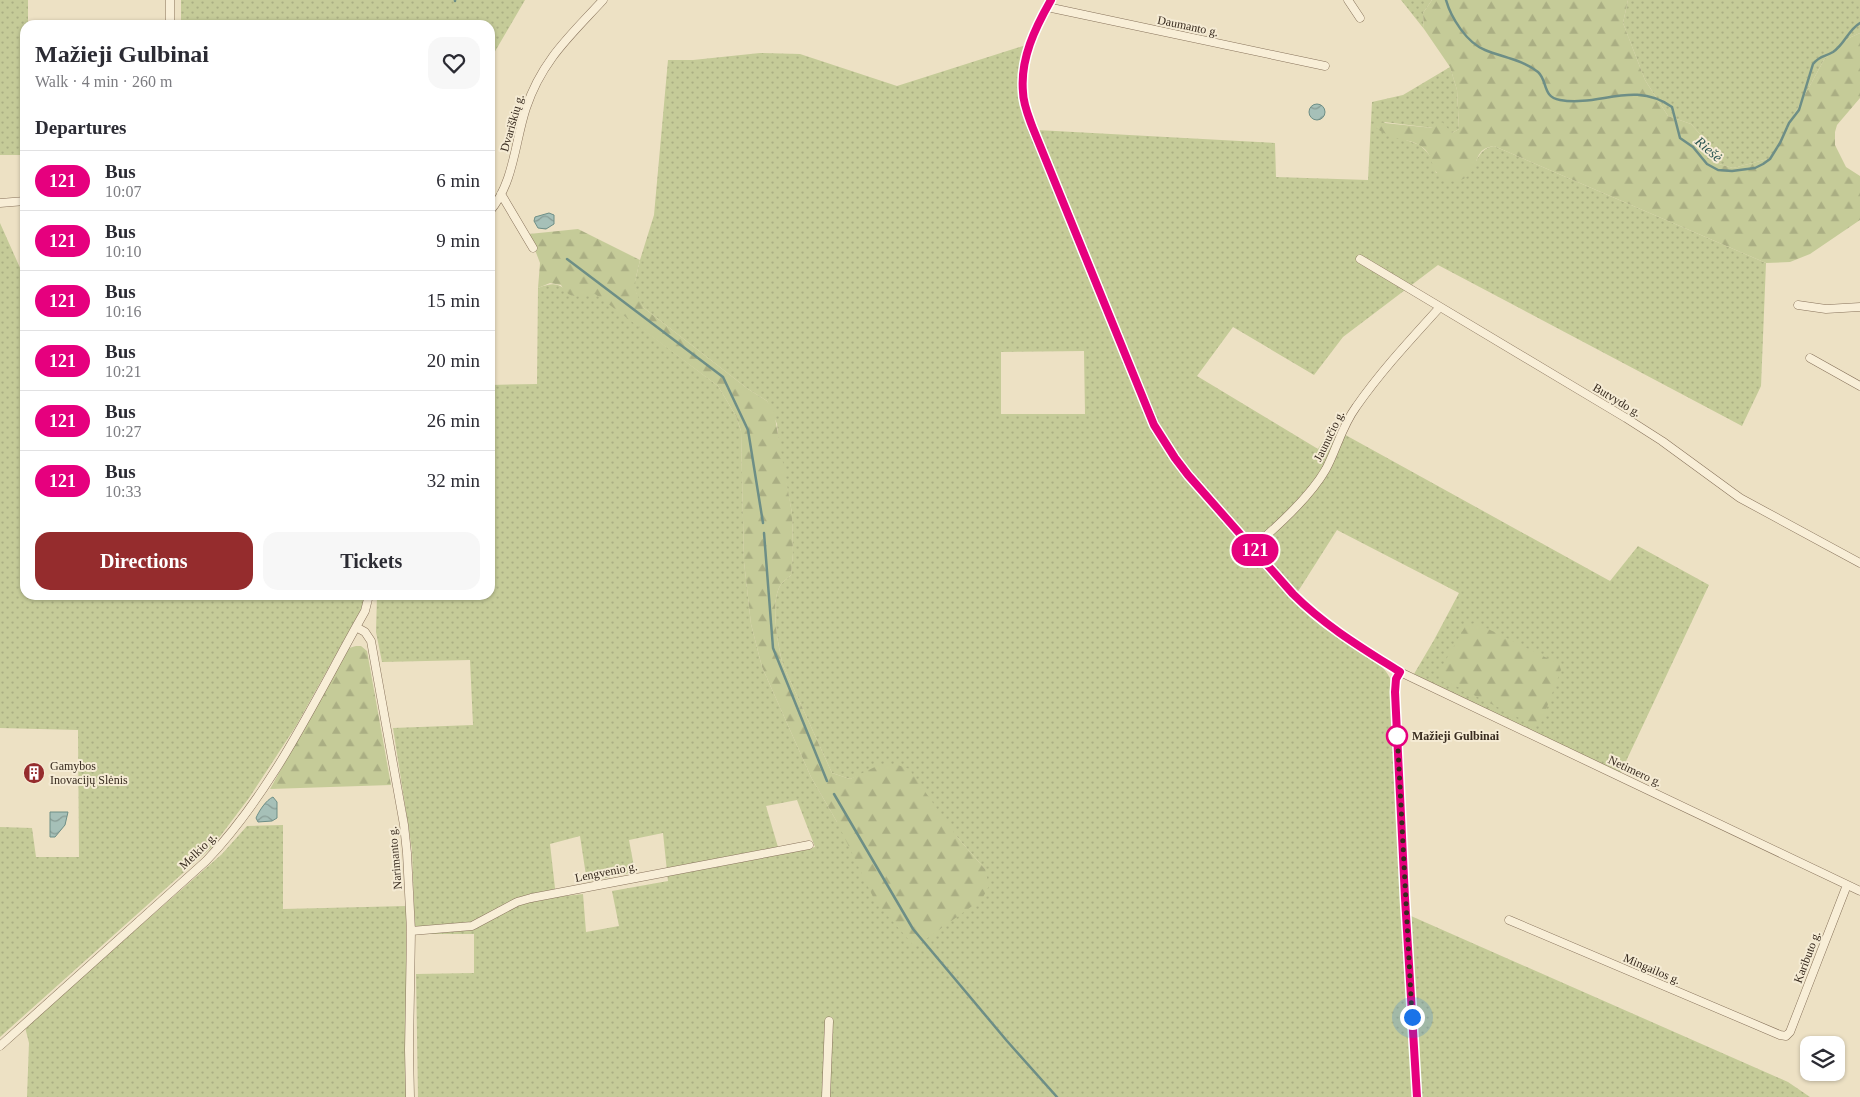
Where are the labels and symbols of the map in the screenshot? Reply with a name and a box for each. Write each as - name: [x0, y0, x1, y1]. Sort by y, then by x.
- street label: Daumanto g.: [1156, 13, 1220, 39]
- street label: Dvariškių g.: [497, 93, 527, 153]
- water label: Riešė: [1692, 133, 1725, 165]
- street label: Butvydo g.: [1591, 380, 1643, 420]
- street label: Jaunučio g.: [1311, 408, 1347, 464]
- line badge: 121: [1226, 534, 1284, 566]
- marker: Mažieji Gulbinai: [1386, 725, 1408, 747]
- place label: Mažieji Gulbinai: [1412, 729, 1500, 743]
- street label: Netimero g.: [1606, 753, 1664, 789]
- place label: Gamybos Inovacijų Slėnis: [50, 759, 128, 787]
- building icon: Gamybos Inovacijų Slėnis: [22, 761, 46, 785]
- street label: Narimanto g.: [385, 826, 405, 890]
- street label: Melkio g.: [176, 830, 220, 872]
- street label: Lengvenio g.: [574, 859, 638, 885]
- street label: Kaributo g.: [1791, 929, 1823, 985]
- street label: Mingailos g.: [1621, 951, 1683, 987]
- your location: [1400, 1005, 1425, 1030]

